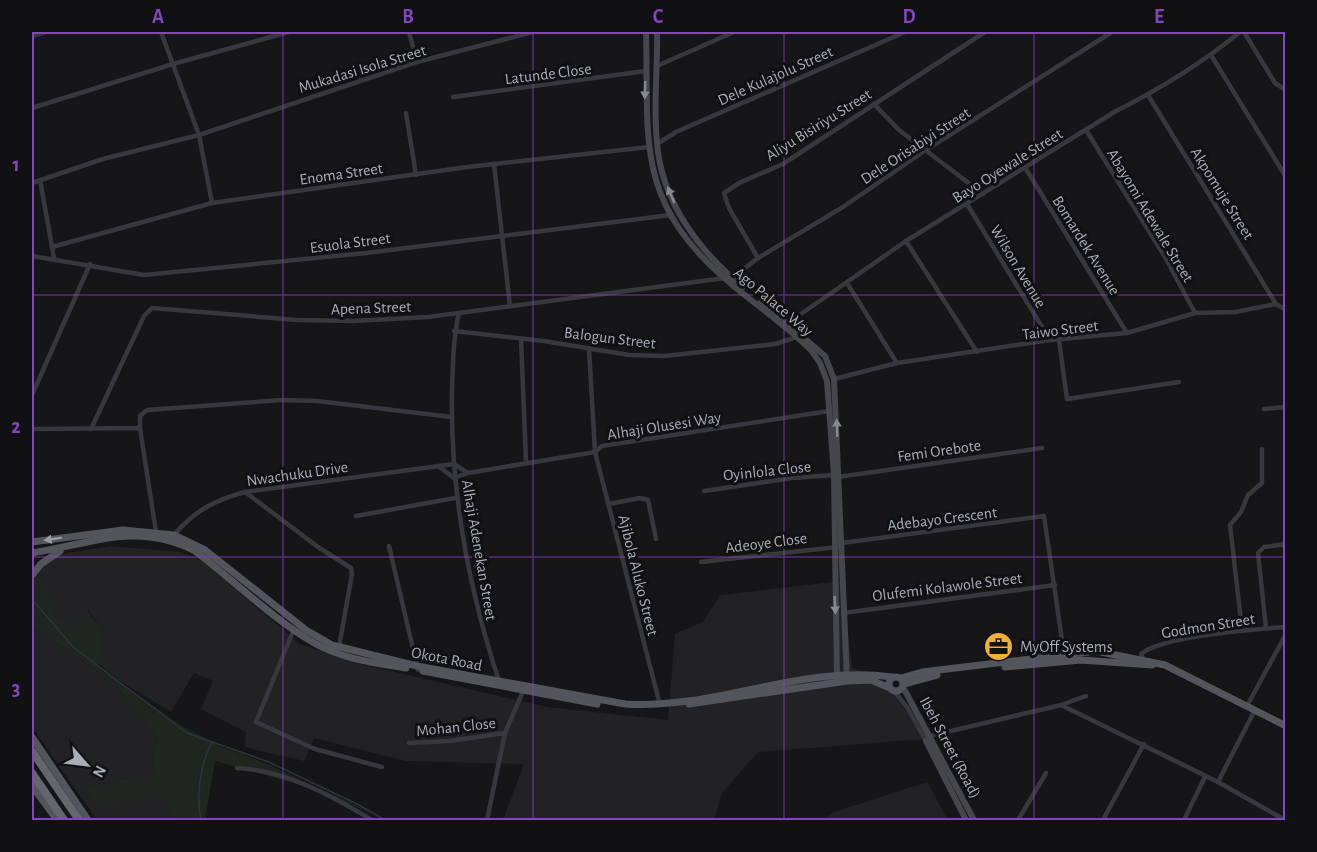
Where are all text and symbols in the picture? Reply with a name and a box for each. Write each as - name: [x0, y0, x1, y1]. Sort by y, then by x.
- text: A: [152, 7, 164, 27]
- text: B: [402, 7, 414, 27]
- text: C: [653, 7, 664, 27]
- text: D: [902, 7, 916, 27]
- text: E: [1154, 7, 1164, 27]
- street label: Mukadasi Isola Street: [297, 42, 428, 96]
- street label: Dele Kulajolu Street: [715, 43, 836, 109]
- street label: Latunde Close: [504, 61, 592, 87]
- one-way arrow: [641, 80, 650, 99]
- street label: Aliyu Bisiriyu Street: [763, 86, 875, 165]
- street label: Dele Orisabiyi Street: [858, 104, 974, 188]
- street label: Bayo Oyewale Street: [950, 126, 1066, 207]
- street label: Akpomuje Street: [1187, 145, 1257, 243]
- street label: Abayomi Adewale Street: [1103, 146, 1196, 285]
- text: 1: [12, 155, 20, 175]
- street label: Enoma Street: [298, 160, 384, 188]
- one-way arrow: [666, 185, 676, 203]
- street label: Bomardek Avenue: [1049, 193, 1123, 298]
- street label: Wilson Avenue: [987, 222, 1049, 311]
- street label: Esuola Street: [309, 230, 391, 256]
- street label: Ago Palace Way: [730, 264, 816, 340]
- street label: Apena Street: [331, 299, 411, 317]
- street label: Taiwo Street: [1021, 317, 1099, 343]
- street label: Balogun Street: [563, 324, 657, 352]
- street label: Alhaji Olusesi Way: [606, 409, 723, 444]
- text: 2: [11, 417, 21, 437]
- one-way arrow: [833, 419, 842, 438]
- street label: Femi Orebote: [896, 437, 982, 465]
- street label: Oyinlola Close: [722, 458, 812, 485]
- street label: Nwachuku Drive: [245, 459, 349, 489]
- street label: Alhaji Adenekan Street: [458, 479, 499, 622]
- street label: Adebayo Crescent: [886, 504, 998, 535]
- street label: Ajibola Aluko Street: [614, 513, 661, 638]
- street label: Adeoye Close: [724, 530, 808, 557]
- one-way arrow: [44, 534, 63, 543]
- street label: Olufemi Kolawole Street: [871, 570, 1023, 604]
- one-way arrow: [830, 595, 839, 614]
- street label: Godmon Street: [1160, 611, 1256, 641]
- office icon: MyOff Systems: [983, 630, 1015, 662]
- place label: MyOff Systems: [1020, 639, 1113, 656]
- street label: Okota Road: [410, 644, 484, 674]
- text: 3: [12, 679, 20, 699]
- street label: Ibeh Street (Road): [917, 694, 984, 801]
- street label: Mohan Close: [415, 715, 497, 739]
- north arrow: [57, 735, 117, 795]
- text: N: [90, 763, 109, 780]

